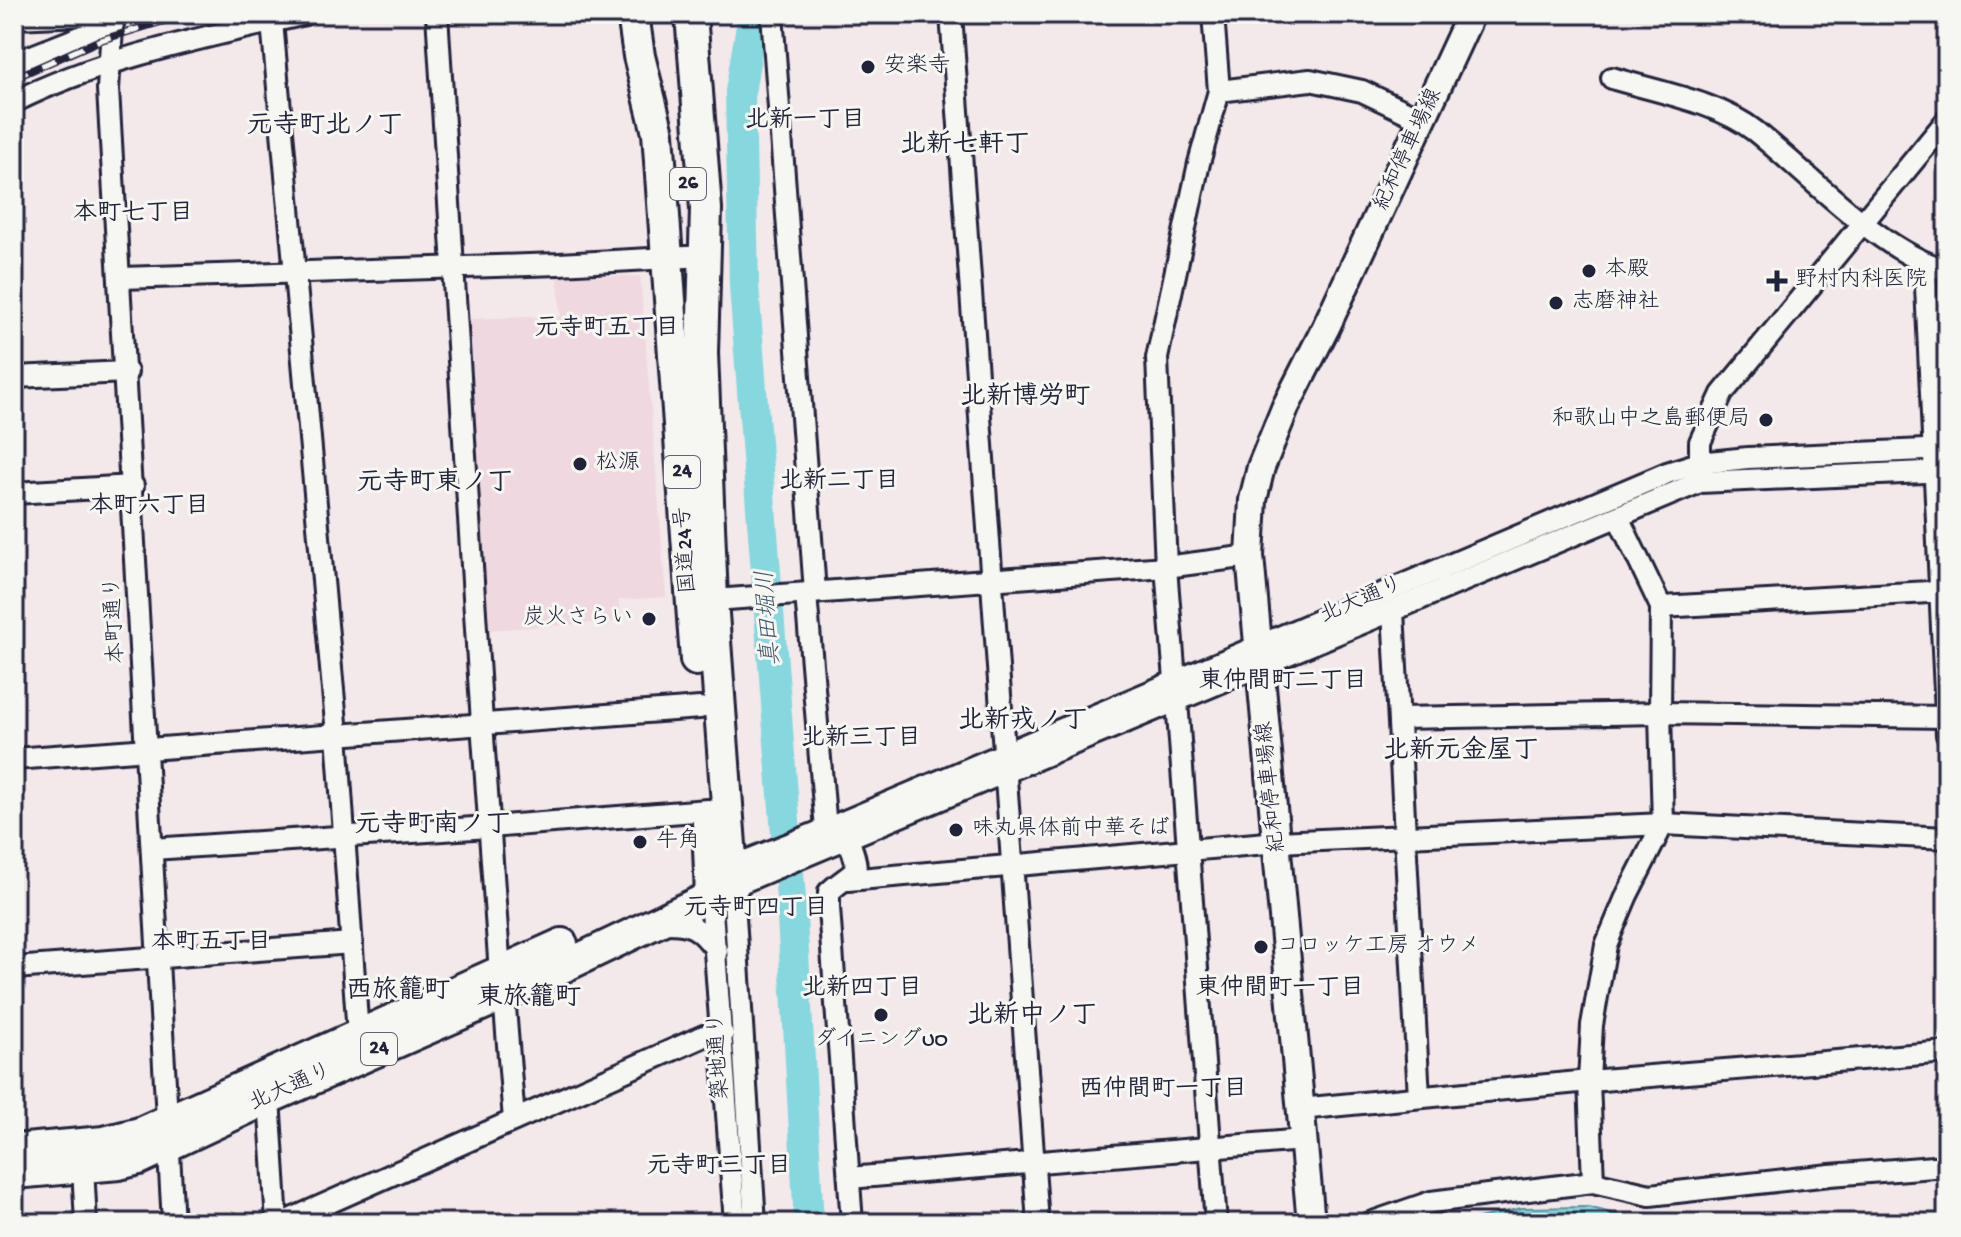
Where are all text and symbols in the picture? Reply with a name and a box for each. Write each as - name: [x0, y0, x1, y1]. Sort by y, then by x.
- place label: 安楽寺: [884, 53, 950, 80]
- marker: 安楽寺: [859, 58, 877, 76]
- street label: 紀和停車場線: [1368, 84, 1449, 215]
- district label: 北新一丁目: [745, 106, 865, 136]
- district label: 元寺町北ノ丁: [247, 110, 403, 143]
- district label: 北新七軒丁: [900, 130, 1030, 162]
- road number: 26: [670, 168, 706, 200]
- district label: 本町七丁目: [73, 199, 193, 229]
- place label: 本殿: [1605, 257, 1649, 284]
- marker: 本殿: [1580, 262, 1598, 280]
- place label: 野村内科医院: [1795, 267, 1927, 294]
- marker: 野村内科医院: [1766, 270, 1788, 292]
- place label: 志磨神社: [1572, 289, 1660, 316]
- marker: 志磨神社: [1547, 294, 1565, 312]
- district label: 元寺町五丁目: [535, 314, 679, 344]
- district label: 北新博労町: [960, 381, 1090, 414]
- place label: 和歌山中之島郵便局: [1552, 405, 1750, 433]
- marker: 和歌山中之島郵便局: [1757, 411, 1775, 429]
- place label: 松源: [596, 450, 640, 477]
- marker: 松源: [571, 455, 589, 473]
- road number: 24: [664, 456, 700, 488]
- district label: 元寺町東ノ丁: [357, 467, 513, 500]
- district label: 北新二丁目: [779, 467, 899, 497]
- district label: 本町六丁目: [89, 492, 209, 522]
- street label: 国道24号: [670, 506, 703, 594]
- water label: 真田堀川: [751, 569, 788, 667]
- street label: 北大通り: [1316, 571, 1408, 630]
- street label: 本町通り: [100, 575, 131, 665]
- place label: 炭火さらい: [523, 605, 633, 632]
- marker: 炭火さらい: [640, 610, 658, 628]
- district label: 東仲間町二丁目: [1199, 667, 1367, 697]
- district label: 北新戎ノ丁: [958, 705, 1088, 738]
- street label: 紀和停車場線: [1250, 720, 1292, 854]
- district label: 北新三丁目: [801, 724, 921, 754]
- district label: 北新元金屋丁: [1383, 735, 1539, 768]
- district label: 元寺町南ノ丁: [355, 809, 511, 842]
- place label: 味丸県体前中華そば: [972, 815, 1170, 843]
- marker: 味丸県体前中華そば: [947, 821, 965, 839]
- place label: 牛角: [656, 827, 700, 855]
- marker: 牛角: [631, 833, 649, 851]
- district label: 元寺町四丁目: [684, 894, 828, 924]
- district label: 本町五丁目: [151, 928, 271, 958]
- place label: コロッケ工房 オウメ: [1277, 934, 1480, 960]
- marker: コロッケ工房 オウメ: [1252, 938, 1270, 956]
- district label: 北新四丁目: [802, 974, 922, 1004]
- district label: 東仲間町一丁目: [1196, 974, 1364, 1004]
- district label: 西旅籠町: [346, 975, 450, 1008]
- district label: 東旅籠町: [477, 982, 581, 1015]
- district label: 北新中ノ丁: [967, 1000, 1097, 1033]
- marker: ダイニングUO: [872, 1006, 890, 1024]
- street label: 築地通り: [702, 1011, 736, 1101]
- place label: ダイニングUO: [814, 1027, 948, 1054]
- road number: 24: [361, 1033, 397, 1065]
- street label: 北大通り: [245, 1057, 336, 1118]
- district label: 西仲間町一丁目: [1079, 1075, 1247, 1105]
- district label: 元寺町三丁目: [647, 1152, 791, 1182]

